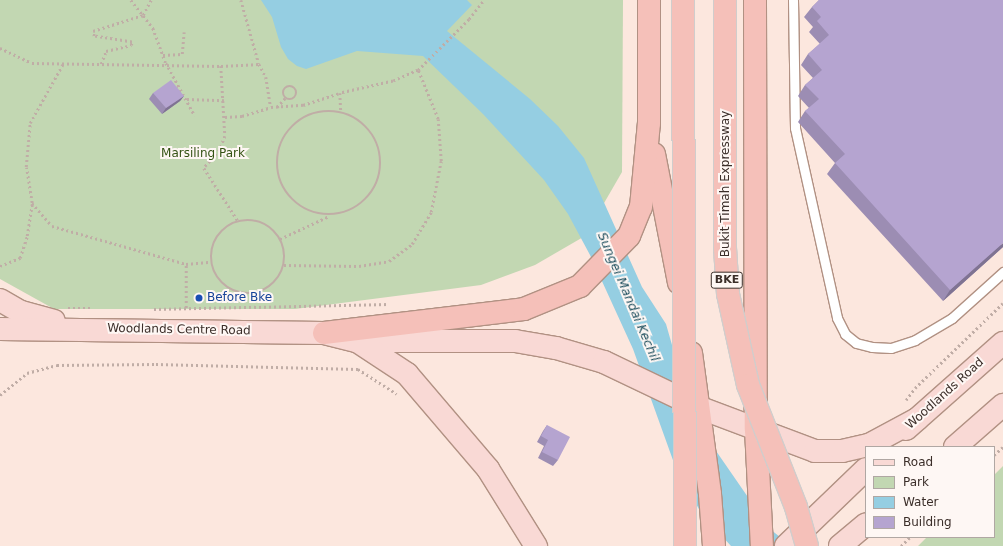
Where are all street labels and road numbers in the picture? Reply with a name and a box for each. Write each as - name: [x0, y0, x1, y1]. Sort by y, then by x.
- street label: Bukit Timah Expressway: [719, 111, 733, 257]
- road number: BKE: [710, 271, 744, 289]
- street label: Woodlands Centre Road: [107, 322, 251, 338]
- street label: Woodlands Road: [903, 355, 987, 433]

